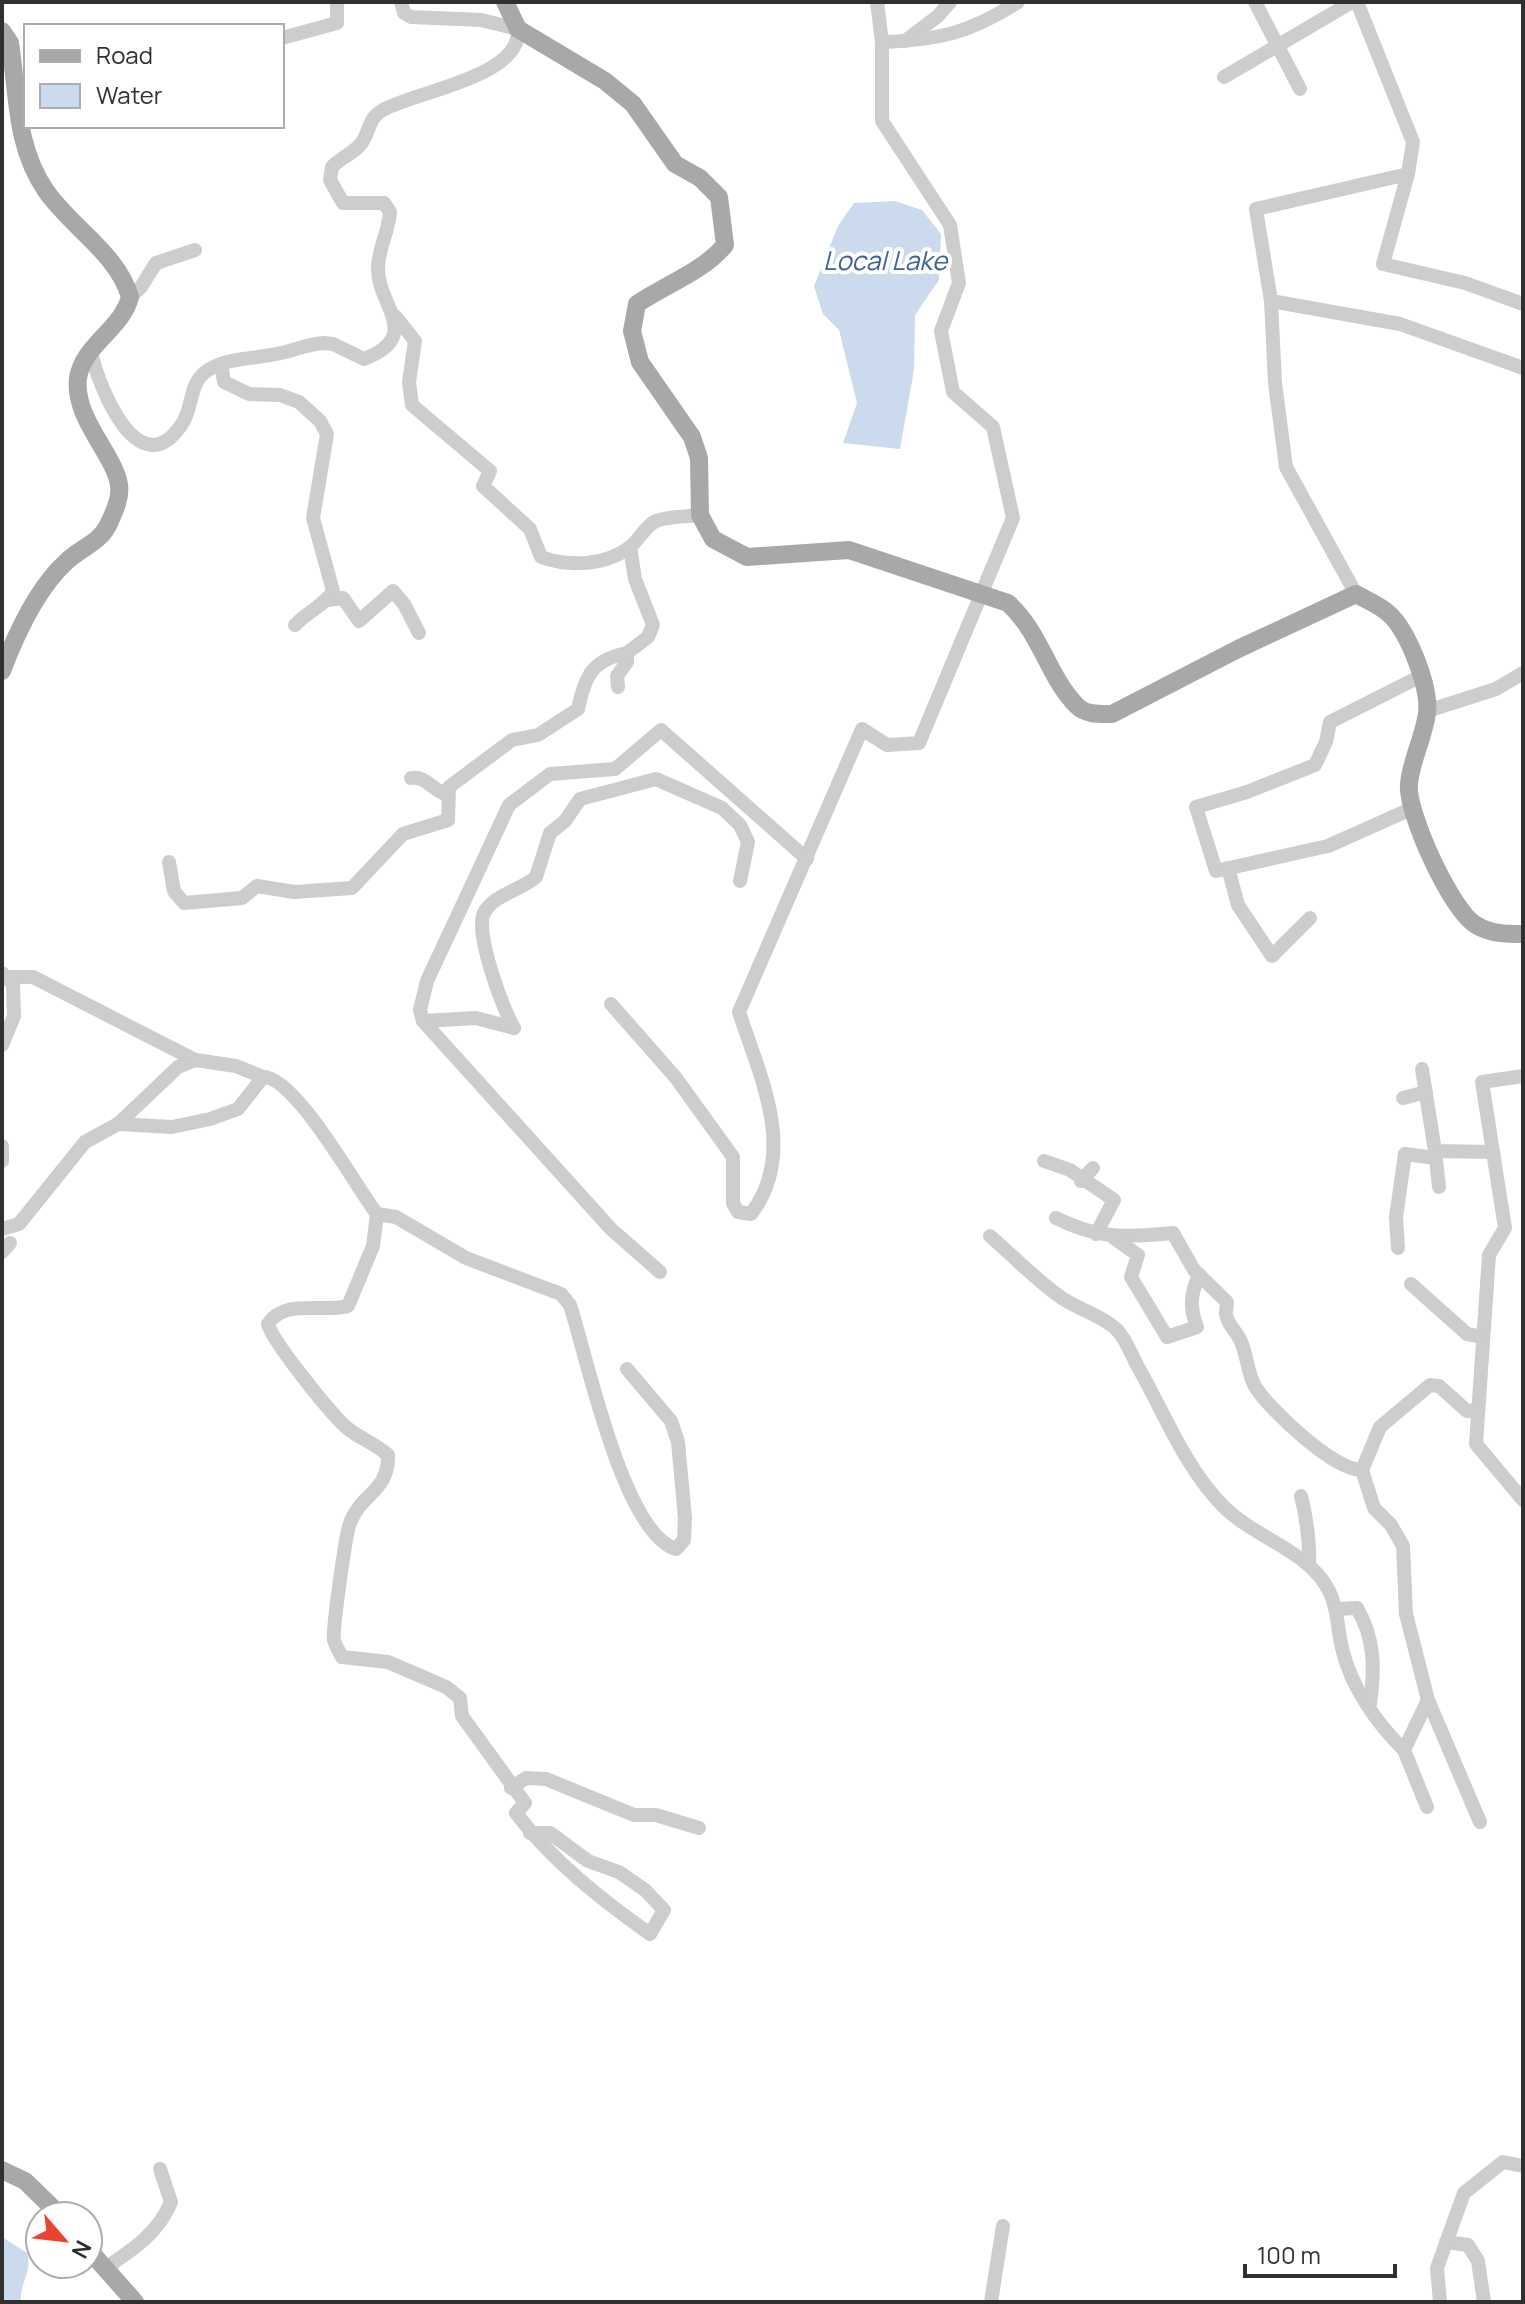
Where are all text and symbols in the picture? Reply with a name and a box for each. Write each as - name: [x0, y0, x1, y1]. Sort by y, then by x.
- legend: [24, 24, 284, 128]
- text: Road: [96, 38, 153, 71]
- text: Water: [96, 78, 163, 111]
- water label: Local Lake: [823, 242, 949, 278]
- north arrow: [24, 2200, 104, 2280]
- scale bar: [1245, 2228, 1395, 2278]
- text: N: [65, 2235, 99, 2263]
- text: 100 m: [1257, 2238, 1321, 2271]

